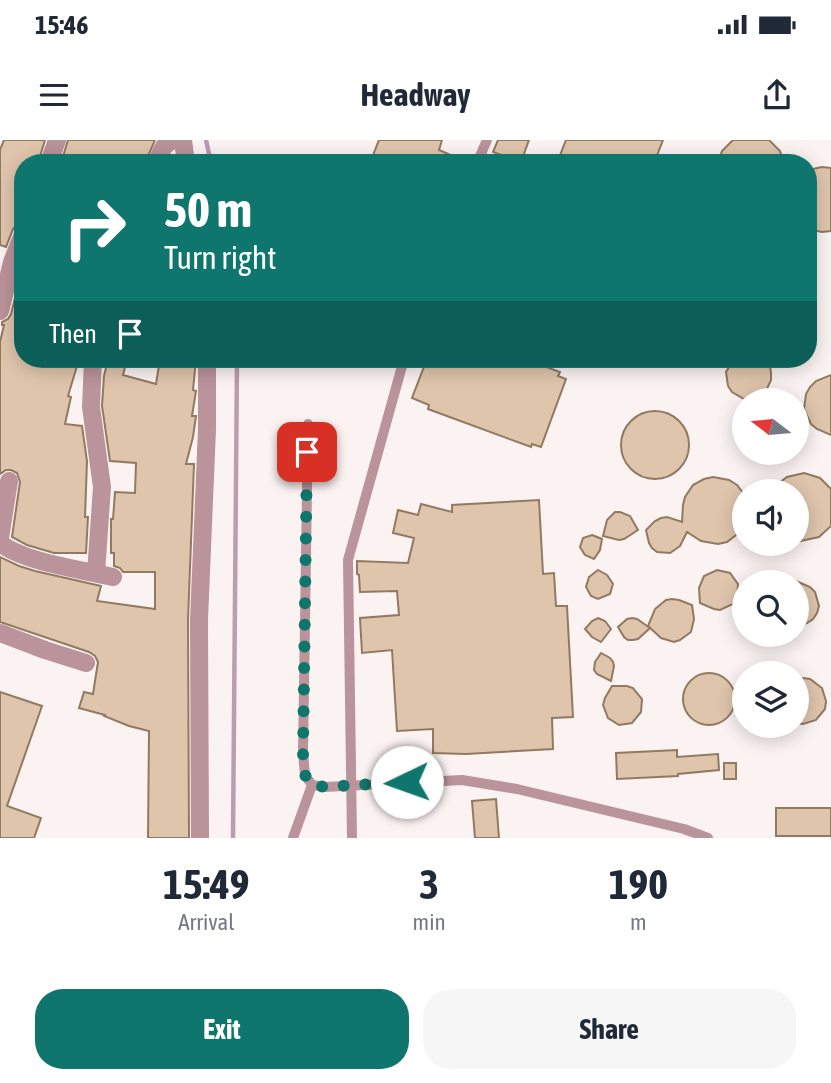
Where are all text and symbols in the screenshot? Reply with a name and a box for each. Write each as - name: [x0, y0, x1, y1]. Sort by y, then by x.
- text: 15:46: [35, 10, 89, 40]
- icon: menu: [35, 76, 73, 114]
- text: Headway: [360, 76, 471, 113]
- icon: share: [758, 76, 796, 114]
- text: 50 m: [164, 181, 252, 237]
- icon: right: [49, 182, 140, 273]
- text: Turn right: [164, 239, 277, 276]
- icon: arrive: [111, 315, 149, 353]
- text: Then: [49, 319, 97, 349]
- north arrow: [732, 388, 808, 466]
- map controls: [732, 388, 809, 738]
- pin: [277, 422, 337, 482]
- icon: arrive: [288, 433, 326, 471]
- button: sound: [732, 479, 809, 556]
- button: search: [732, 570, 809, 647]
- button: layers: [732, 661, 809, 738]
- position arrow: [370, 745, 444, 819]
- text: 15:49: [163, 860, 250, 908]
- text: 3: [419, 860, 439, 908]
- text: 190: [609, 860, 668, 908]
- text: Arrival: [178, 909, 234, 935]
- text: min: [413, 909, 446, 935]
- text: m: [630, 909, 647, 935]
- button: Exit: [35, 989, 409, 1069]
- button: Share: [423, 989, 796, 1069]

